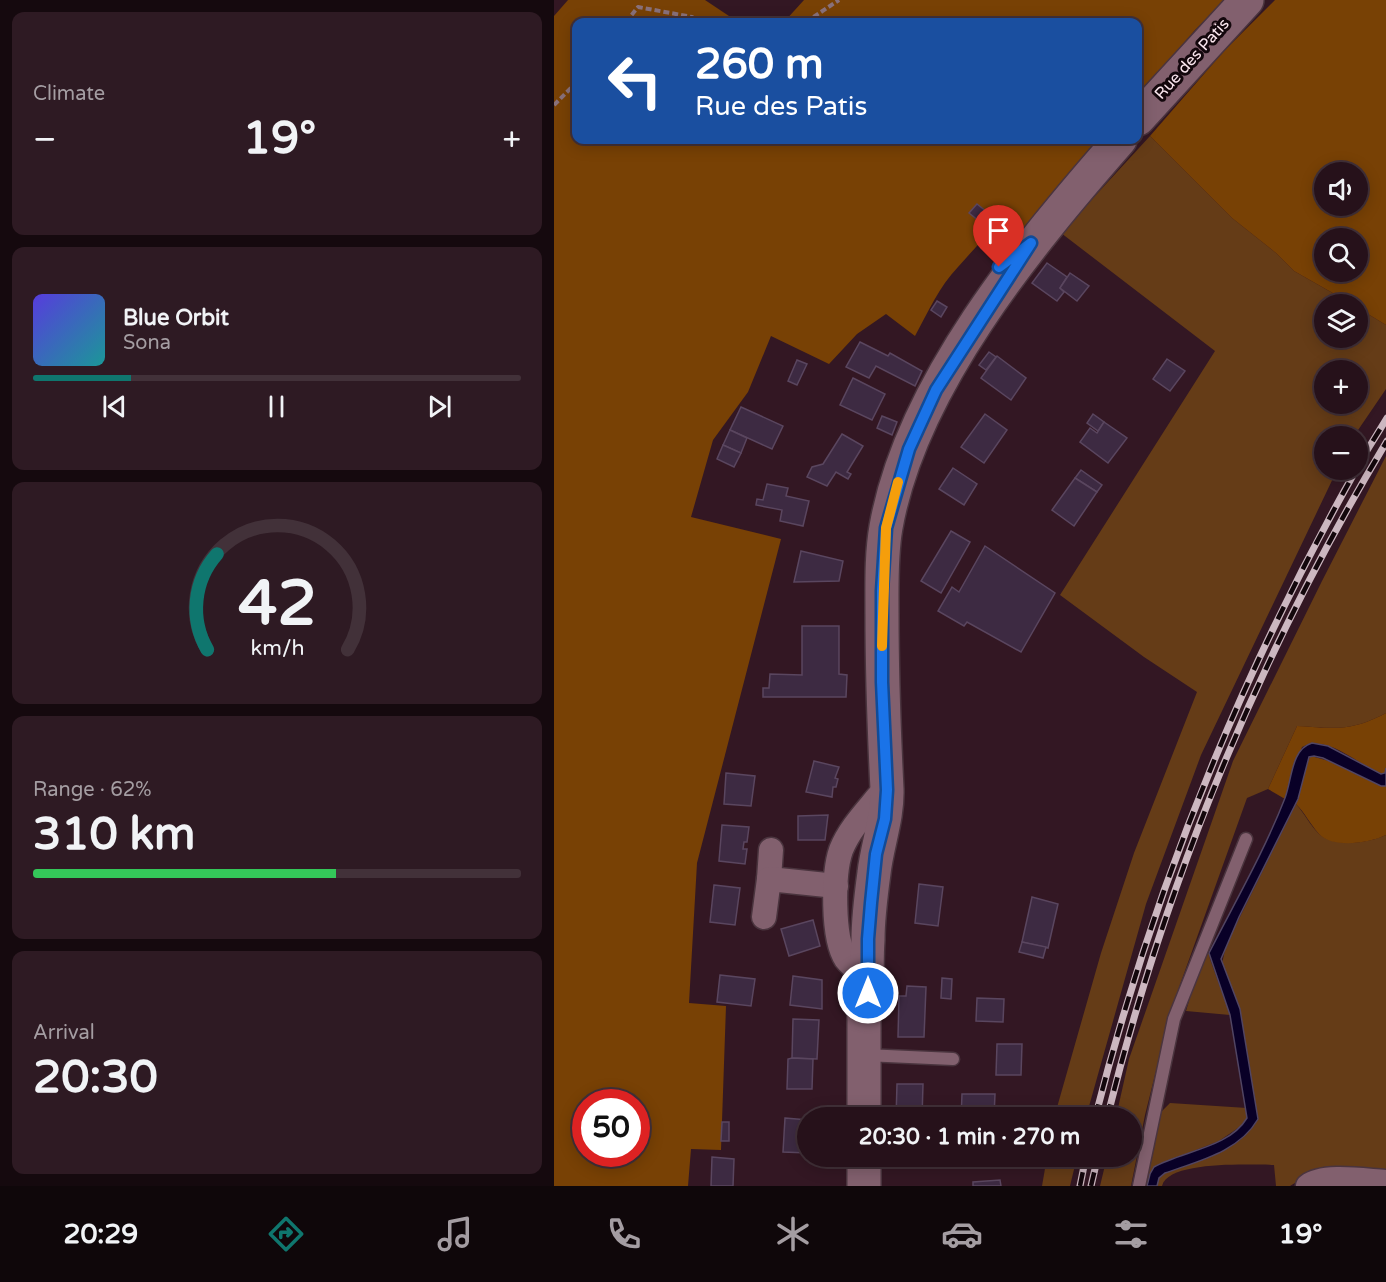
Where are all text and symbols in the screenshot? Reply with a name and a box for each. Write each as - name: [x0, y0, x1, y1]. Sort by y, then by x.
- street label: Rue des Patis: [1150, 14, 1234, 104]
- text: 260 m: [695, 39, 824, 90]
- icon: left: [596, 42, 674, 120]
- text: Climate: [33, 82, 105, 106]
- text: Rue des Patis: [695, 90, 868, 123]
- text: 19°: [243, 112, 316, 166]
- text: −: [33, 120, 57, 159]
- text: +: [502, 120, 521, 159]
- map controls: [1314, 162, 1368, 480]
- button: sound: [1314, 162, 1368, 216]
- pin: [973, 205, 1024, 267]
- icon: arrive: [982, 214, 1015, 247]
- button: search: [1314, 228, 1368, 282]
- button: layers: [1314, 294, 1368, 348]
- text: Blue Orbit: [123, 305, 229, 331]
- text: Sona: [123, 331, 171, 355]
- button: +: [1314, 360, 1368, 414]
- icon: previous: [98, 390, 131, 423]
- icon: pause: [260, 390, 293, 423]
- icon: next: [423, 390, 456, 423]
- button: −: [1314, 426, 1368, 480]
- text: 42: [238, 567, 316, 642]
- text: km/h: [250, 635, 304, 661]
- text: Range · 62%: [33, 778, 152, 802]
- text: 310 km: [33, 808, 195, 862]
- position arrow: [836, 961, 900, 1025]
- text: Arrival: [33, 1021, 95, 1045]
- text: 20:30: [33, 1051, 158, 1105]
- speed limit sign: 50: [572, 1089, 650, 1167]
- text: 20:30 · 1 min · 270 m: [859, 1124, 1080, 1150]
- icon: directions: [265, 1213, 307, 1255]
- icon: music: [434, 1213, 476, 1255]
- icon: phone: [603, 1213, 645, 1255]
- icon: climate: [772, 1213, 814, 1255]
- icon: car: [941, 1213, 983, 1255]
- icon: filters: [1110, 1213, 1152, 1255]
- text: 20:29: [63, 1218, 138, 1251]
- text: 19°: [1278, 1218, 1323, 1251]

